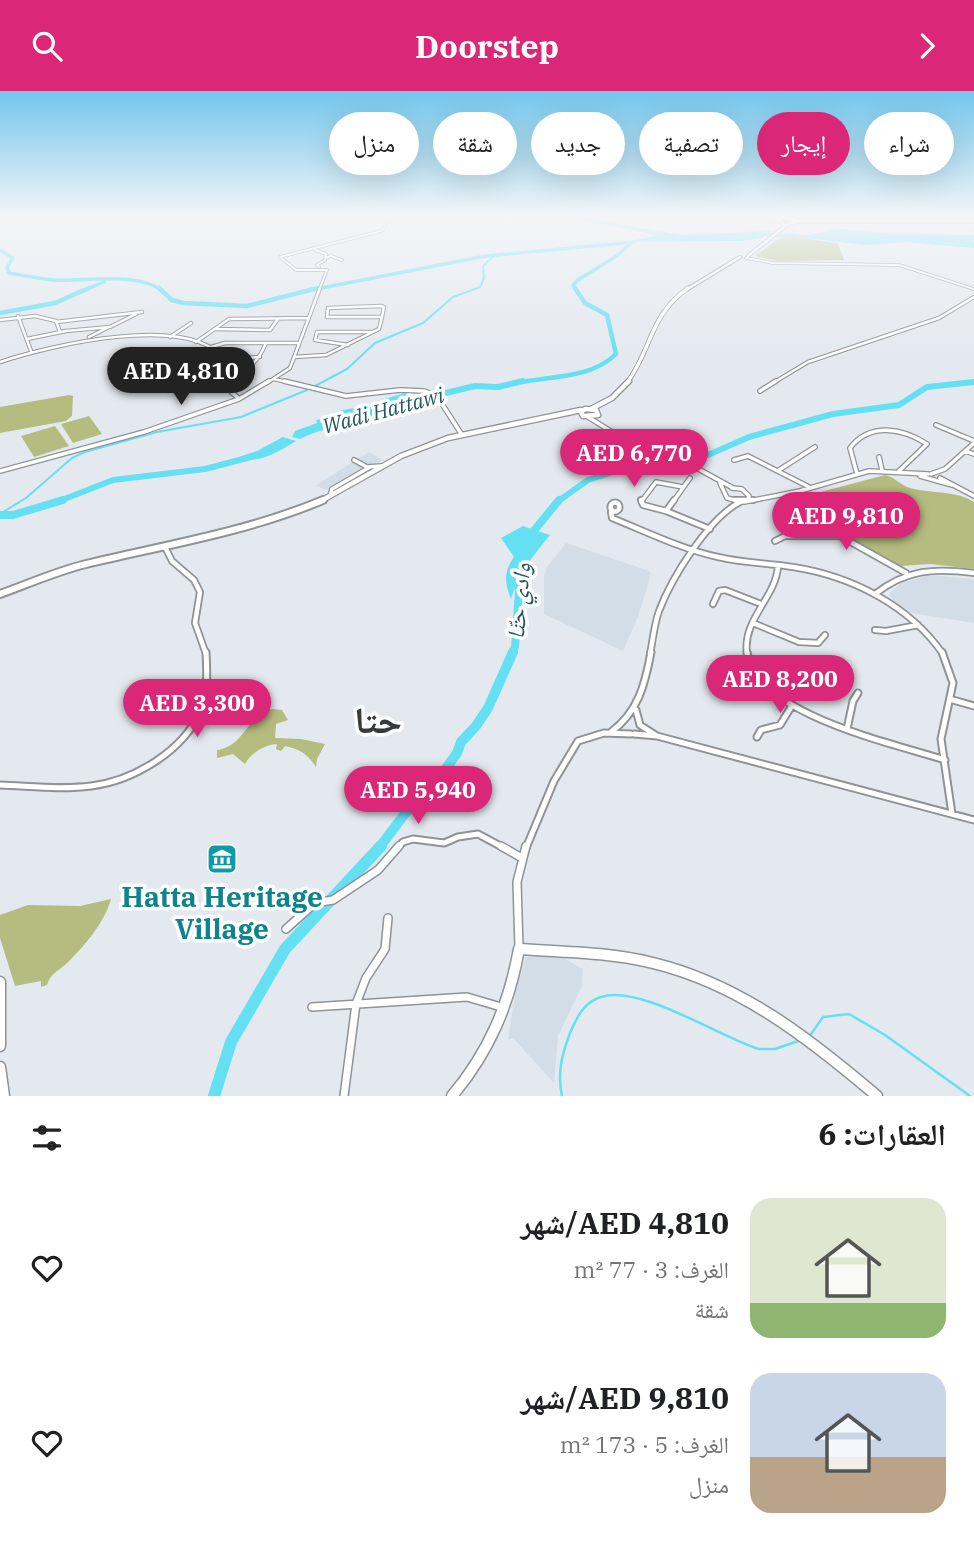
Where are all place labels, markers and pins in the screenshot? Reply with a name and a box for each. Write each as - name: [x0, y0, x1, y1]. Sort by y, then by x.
- pin: AED 4,810: [101, 347, 261, 407]
- pin: AED 6,770: [554, 429, 714, 489]
- pin: AED 9,810: [766, 493, 926, 552]
- pin: AED 8,200: [700, 655, 860, 715]
- pin: AED 3,300: [117, 679, 277, 739]
- pin: AED 5,940: [338, 767, 498, 826]
- museum icon: Hatta Heritage Village: [205, 842, 239, 876]
- place label: Hatta Heritage Village: [121, 878, 323, 947]

